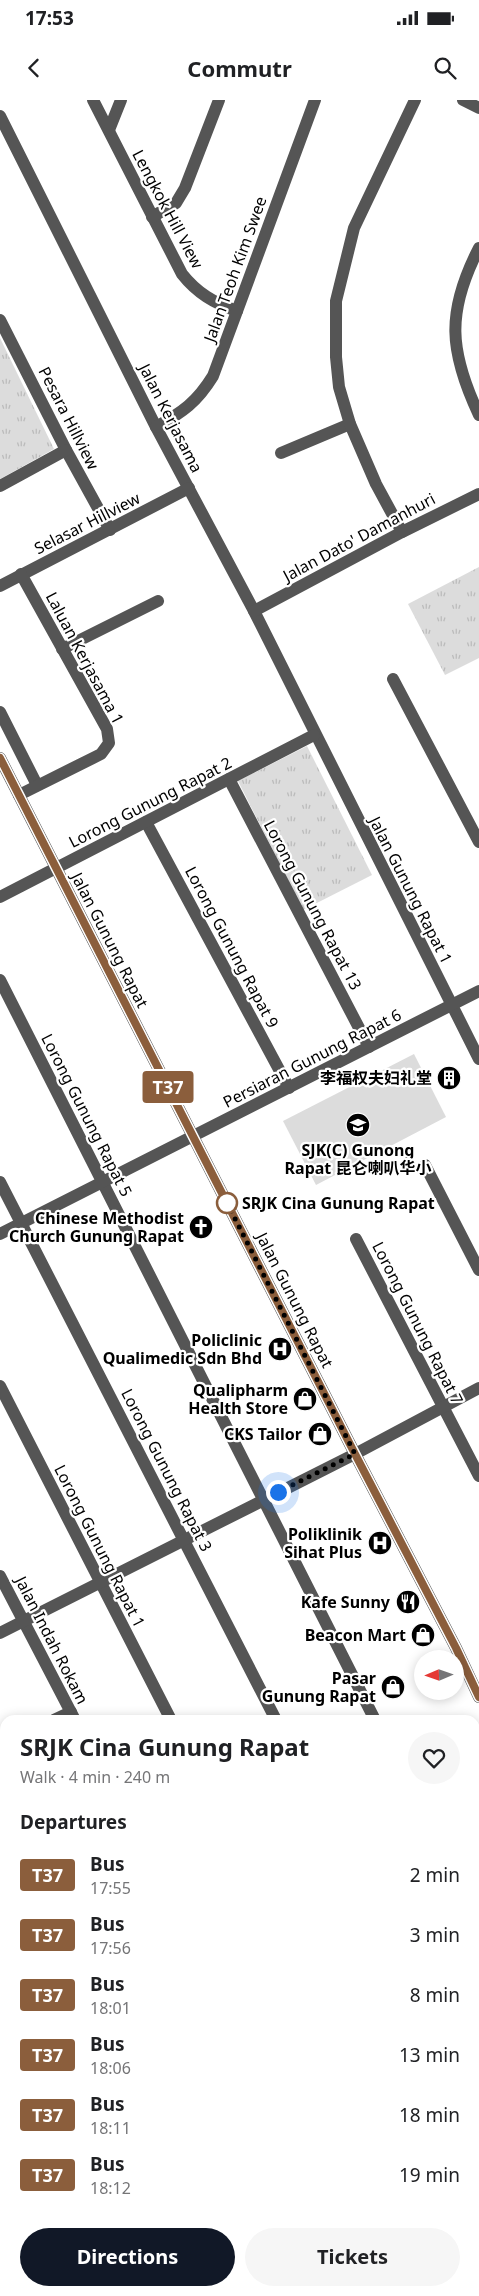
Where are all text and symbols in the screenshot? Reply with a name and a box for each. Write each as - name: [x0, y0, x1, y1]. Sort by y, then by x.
- text: 17:53: [25, 5, 74, 31]
- text: Commutr: [187, 53, 292, 83]
- icon: back: [20, 54, 48, 82]
- icon: search: [431, 54, 459, 82]
- street label: Lengkok Hill View: [127, 146, 209, 273]
- street label: Jalan Teoh Kim Swee: [198, 193, 272, 347]
- street label: Jalan Kerjasama: [133, 358, 208, 476]
- street label: Pesara Hillview: [34, 363, 105, 474]
- street label: Selasar Hillview: [30, 487, 144, 559]
- street label: Jalan Dato' Damanhuri: [277, 488, 439, 587]
- street label: Laluan Kerjasama 1: [41, 588, 129, 728]
- street label: Lorong Gunung Rapat 2: [65, 751, 235, 853]
- street label: Jalan Gunung Rapat 1: [363, 811, 458, 967]
- street label: Lorong Gunung Rapat 13: [259, 816, 367, 994]
- street label: Lorong Gunung Rapat 9: [180, 862, 284, 1032]
- street label: Jalan Gunung Rapat: [65, 867, 154, 1012]
- street label: Persiaran Gunung Rapat 6: [219, 1003, 405, 1113]
- street label: Lorong Gunung Rapat 5: [36, 1030, 138, 1200]
- building icon: 李福权夫妇礼堂: [436, 1065, 462, 1091]
- place label: 李福权夫妇礼堂: [320, 1067, 432, 1089]
- line badge: T37: [139, 1071, 197, 1103]
- text: T37: [153, 1075, 183, 1099]
- school or university icon: SJK(C) Gunong Rapat 昆仑喇叭华小: [345, 1112, 371, 1138]
- place label: SJK(C) Gunong Rapat 昆仑喇叭华小: [285, 1139, 431, 1179]
- marker: SRJK Cina Gunung Rapat: [216, 1192, 238, 1214]
- place label: SRJK Cina Gunung Rapat: [242, 1192, 435, 1214]
- place label: Chinese Methodist Church Gunung Rapat: [9, 1207, 184, 1247]
- church icon: Chinese Methodist Church Gunung Rapat: [188, 1214, 214, 1240]
- street label: Jalan Gunung Rapat: [250, 1227, 339, 1372]
- street label: Lorong Gunung Rapat 7: [367, 1238, 469, 1408]
- place label: Policlinic Qualimedic Sdn Bhd: [103, 1329, 262, 1369]
- hospital icon: Policlinic Qualimedic Sdn Bhd: [267, 1336, 293, 1362]
- place label: Qualipharm Health Store: [188, 1379, 288, 1419]
- street label: Lorong Gunung Rapat 3: [116, 1385, 218, 1555]
- shop icon: Qualipharm Health Store: [292, 1386, 318, 1412]
- shop icon: CKS Tailor: [307, 1421, 333, 1447]
- place label: CKS Tailor: [224, 1423, 302, 1445]
- street label: Lorong Gunung Rapat 1: [49, 1461, 151, 1631]
- your location: [266, 1480, 291, 1505]
- place label: Poliklinik Sihat Plus: [284, 1523, 362, 1563]
- hospital icon: Poliklinik Sihat Plus: [367, 1530, 393, 1556]
- street label: Jalan Indah Rokam: [9, 1570, 94, 1708]
- restaurant icon: Kafe Sunny: [395, 1589, 421, 1615]
- place label: Kafe Sunny: [301, 1591, 391, 1613]
- shop icon: Beacon Mart: [410, 1622, 436, 1648]
- place label: Beacon Mart: [305, 1624, 406, 1646]
- north arrow: [414, 1650, 464, 1700]
- map controls: [414, 1650, 464, 1700]
- place label: Pasar Gunung Rapat: [262, 1667, 376, 1707]
- shop icon: Pasar Gunung Rapat: [380, 1674, 406, 1700]
- text: SRJK Cina Gunung Rapat: [20, 1730, 309, 1763]
- button: heart: [408, 1732, 460, 1784]
- text: Walk · 4 min · 240 m: [20, 1766, 170, 1788]
- text: Departures: [20, 1809, 127, 1835]
- text: Bus: [90, 1851, 125, 1877]
- text: 2 min: [410, 1862, 460, 1888]
- text: T37: [32, 1863, 63, 1887]
- text: 17:55: [90, 1877, 131, 1899]
- text: Bus: [90, 1911, 125, 1937]
- text: 3 min: [410, 1922, 460, 1948]
- text: T37: [32, 1923, 63, 1947]
- text: 17:56: [90, 1937, 131, 1959]
- text: Bus: [90, 1971, 125, 1997]
- text: 8 min: [410, 1982, 460, 2008]
- text: T37: [32, 1983, 63, 2007]
- text: 18:01: [90, 1997, 131, 2019]
- text: Bus: [90, 2031, 125, 2057]
- text: 13 min: [399, 2042, 460, 2068]
- text: T37: [32, 2043, 63, 2067]
- text: 18:06: [90, 2057, 131, 2079]
- text: Bus: [90, 2091, 125, 2117]
- text: 18 min: [399, 2102, 460, 2128]
- text: T37: [32, 2103, 63, 2127]
- text: 18:11: [90, 2117, 131, 2139]
- text: Bus: [90, 2151, 125, 2177]
- text: 19 min: [399, 2162, 460, 2188]
- text: T37: [32, 2163, 63, 2187]
- text: 18:12: [90, 2177, 131, 2199]
- button: Directions: [20, 2228, 235, 2286]
- button: Tickets: [245, 2228, 460, 2286]

